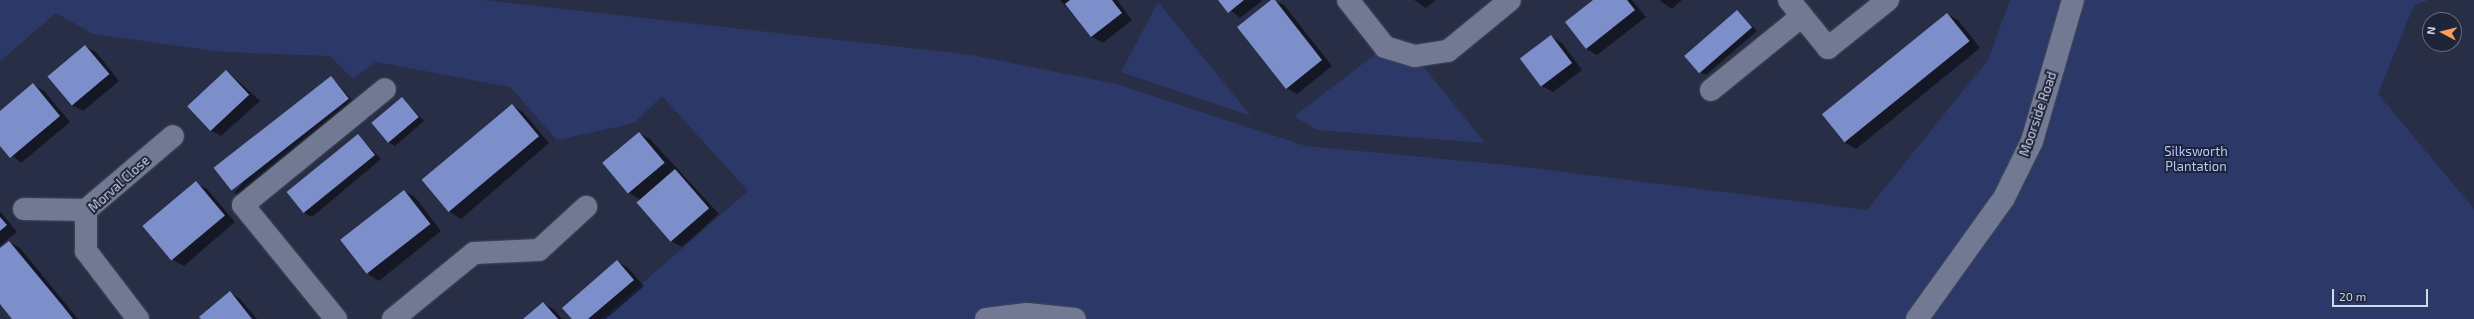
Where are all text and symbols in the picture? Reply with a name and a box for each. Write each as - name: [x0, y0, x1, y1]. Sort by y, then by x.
- north arrow: [2422, 12, 2462, 52]
- text: N: [2424, 26, 2438, 35]
- street label: Moorside Road: [2016, 70, 2060, 158]
- park label: Silksworth Plantation: [2164, 144, 2228, 175]
- street label: Morval Close: [85, 152, 153, 216]
- scale bar: [2334, 281, 2430, 307]
- text: 20 m: [2339, 289, 2366, 303]

